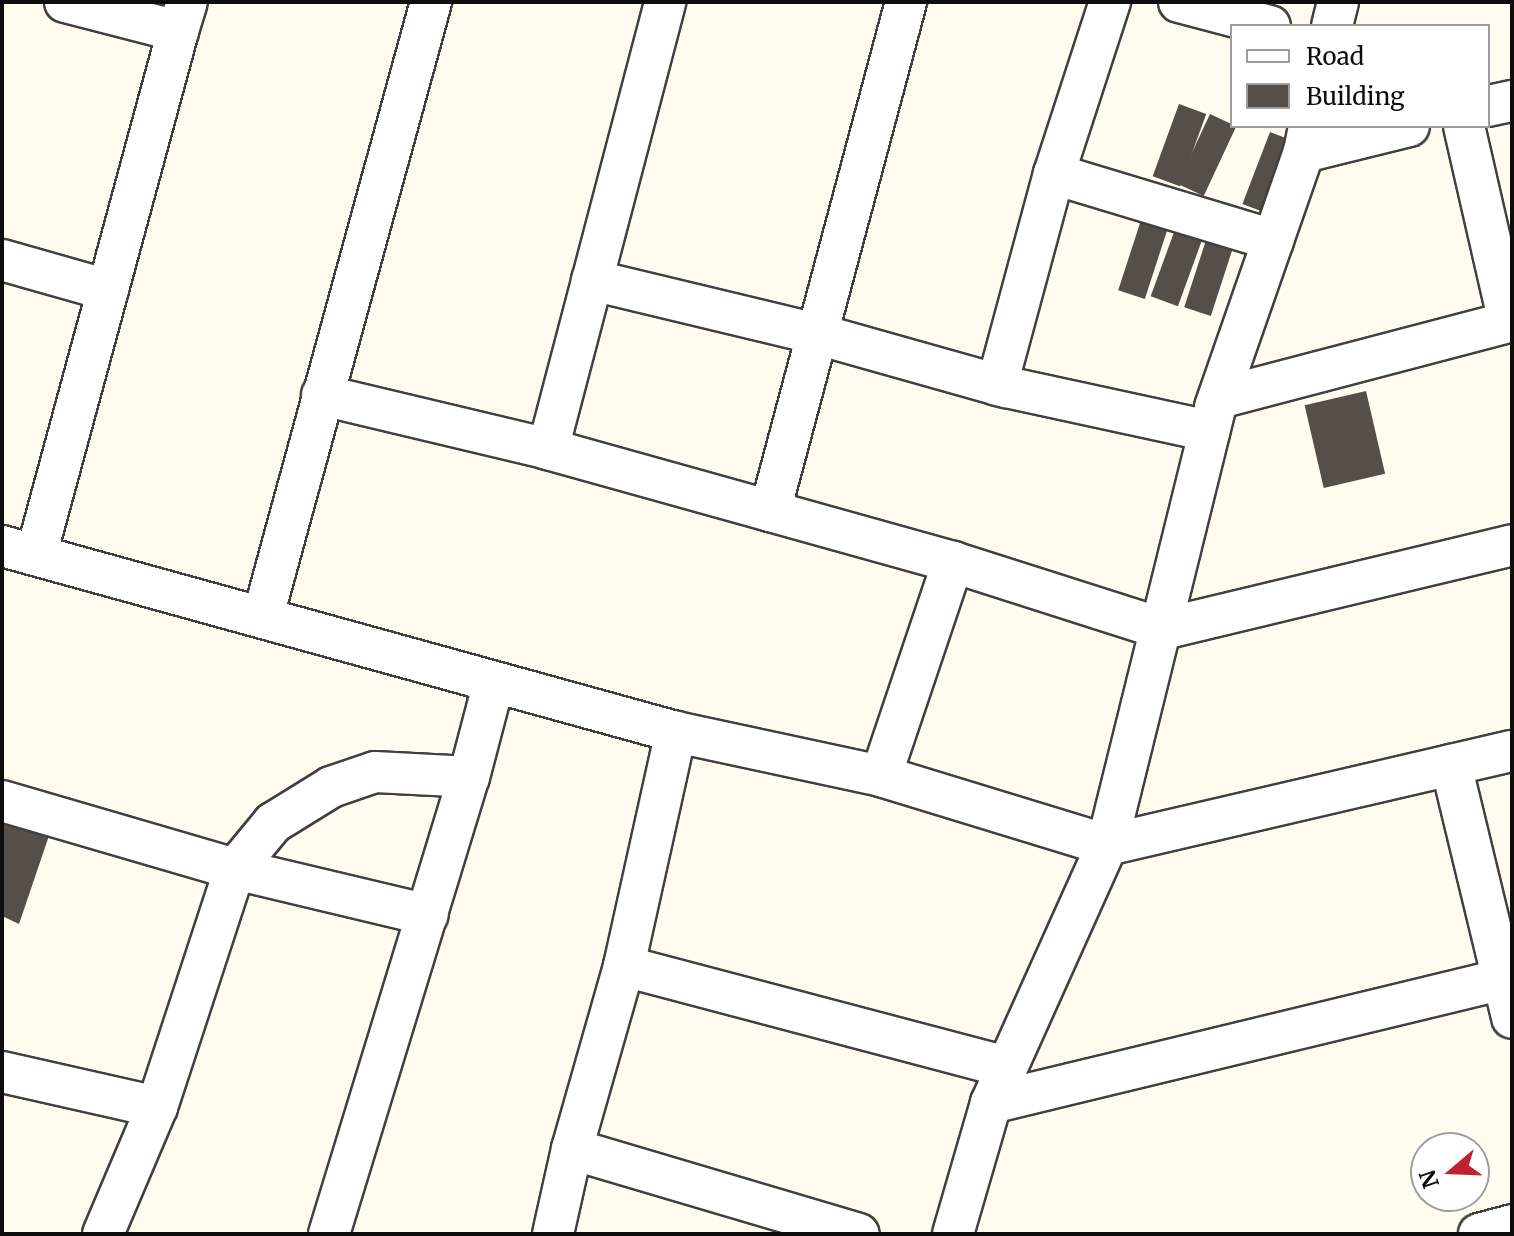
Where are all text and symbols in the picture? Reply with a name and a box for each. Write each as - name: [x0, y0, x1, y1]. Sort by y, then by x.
- legend: [1230, 24, 1490, 128]
- text: Road: [1306, 41, 1364, 72]
- text: Building: [1306, 81, 1405, 112]
- north arrow: [1410, 1132, 1490, 1212]
- text: N: [1413, 1166, 1445, 1192]

